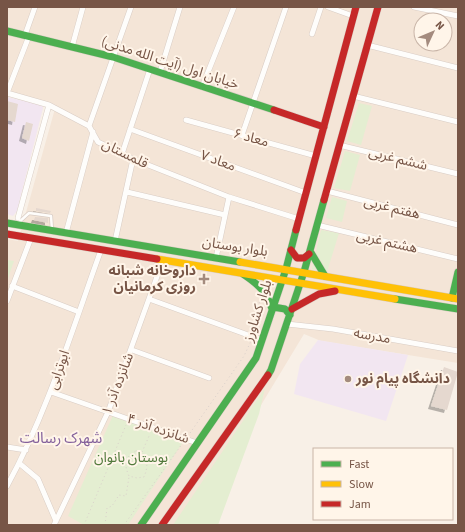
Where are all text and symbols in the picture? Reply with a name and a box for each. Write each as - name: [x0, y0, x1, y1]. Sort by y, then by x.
- north arrow: [413, 12, 453, 52]
- text: N: [432, 18, 448, 33]
- street label: خیابان اول (آیت الله مدنی): [99, 31, 241, 95]
- street label: معاد ۶: [231, 124, 271, 152]
- street label: قلمستان: [98, 134, 152, 174]
- street label: ششم غربی: [367, 142, 429, 176]
- street label: معاد ۷: [198, 145, 238, 177]
- street label: هفتم غربی: [362, 191, 422, 225]
- street label: هشتم غربی: [355, 225, 419, 259]
- street label: بلوار بوستان: [201, 232, 269, 262]
- place label: داروخانه شبانه روزی کرمانیان: [109, 261, 196, 297]
- marker: داروخانه شبانه روزی کرمانیان: [199, 274, 209, 284]
- street label: بلوار کشاورز: [238, 277, 277, 346]
- street label: مدرسه: [352, 323, 392, 349]
- street label: ابوترابی: [43, 348, 75, 392]
- street label: شانزده آذر ۱: [97, 350, 139, 418]
- place label: دانشگاه پیام نور: [355, 369, 450, 389]
- marker: دانشگاه پیام نور: [343, 374, 353, 384]
- street label: شانزده آذر ۴: [124, 409, 192, 449]
- district label: شهرک رسالت: [20, 428, 102, 449]
- park label: بوستان بانوان: [94, 448, 168, 468]
- legend: [313, 448, 453, 520]
- text: Fast: [349, 456, 369, 473]
- text: Slow: [349, 476, 374, 493]
- text: Jam: [349, 496, 371, 513]

